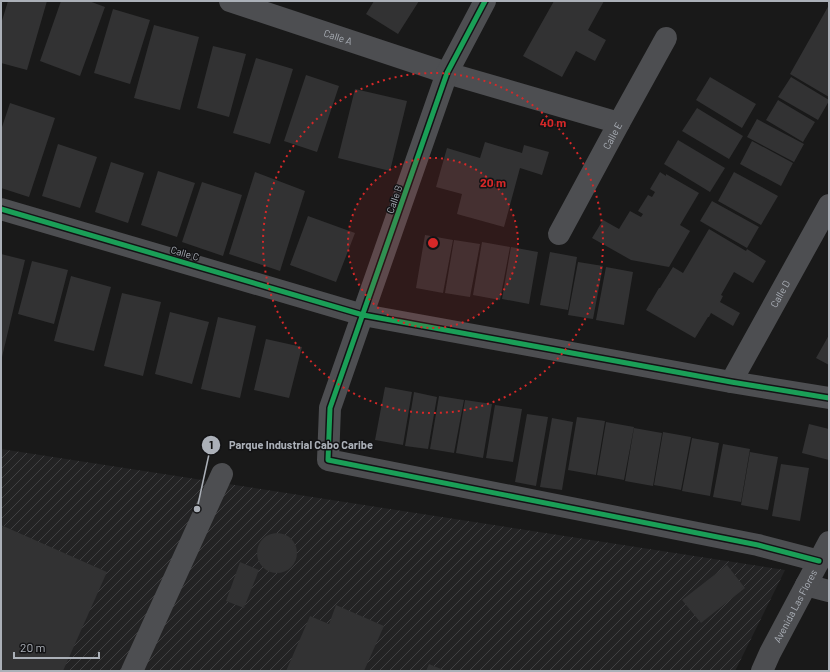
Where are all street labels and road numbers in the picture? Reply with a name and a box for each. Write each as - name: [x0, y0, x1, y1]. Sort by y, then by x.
- street label: Calle A: [322, 27, 354, 47]
- street label: Calle E: [600, 120, 624, 151]
- street label: Calle B: [384, 183, 404, 215]
- street label: Calle C: [169, 243, 201, 263]
- street label: Calle D: [768, 278, 792, 309]
- street label: Avenida Las Flores: [771, 567, 819, 645]

